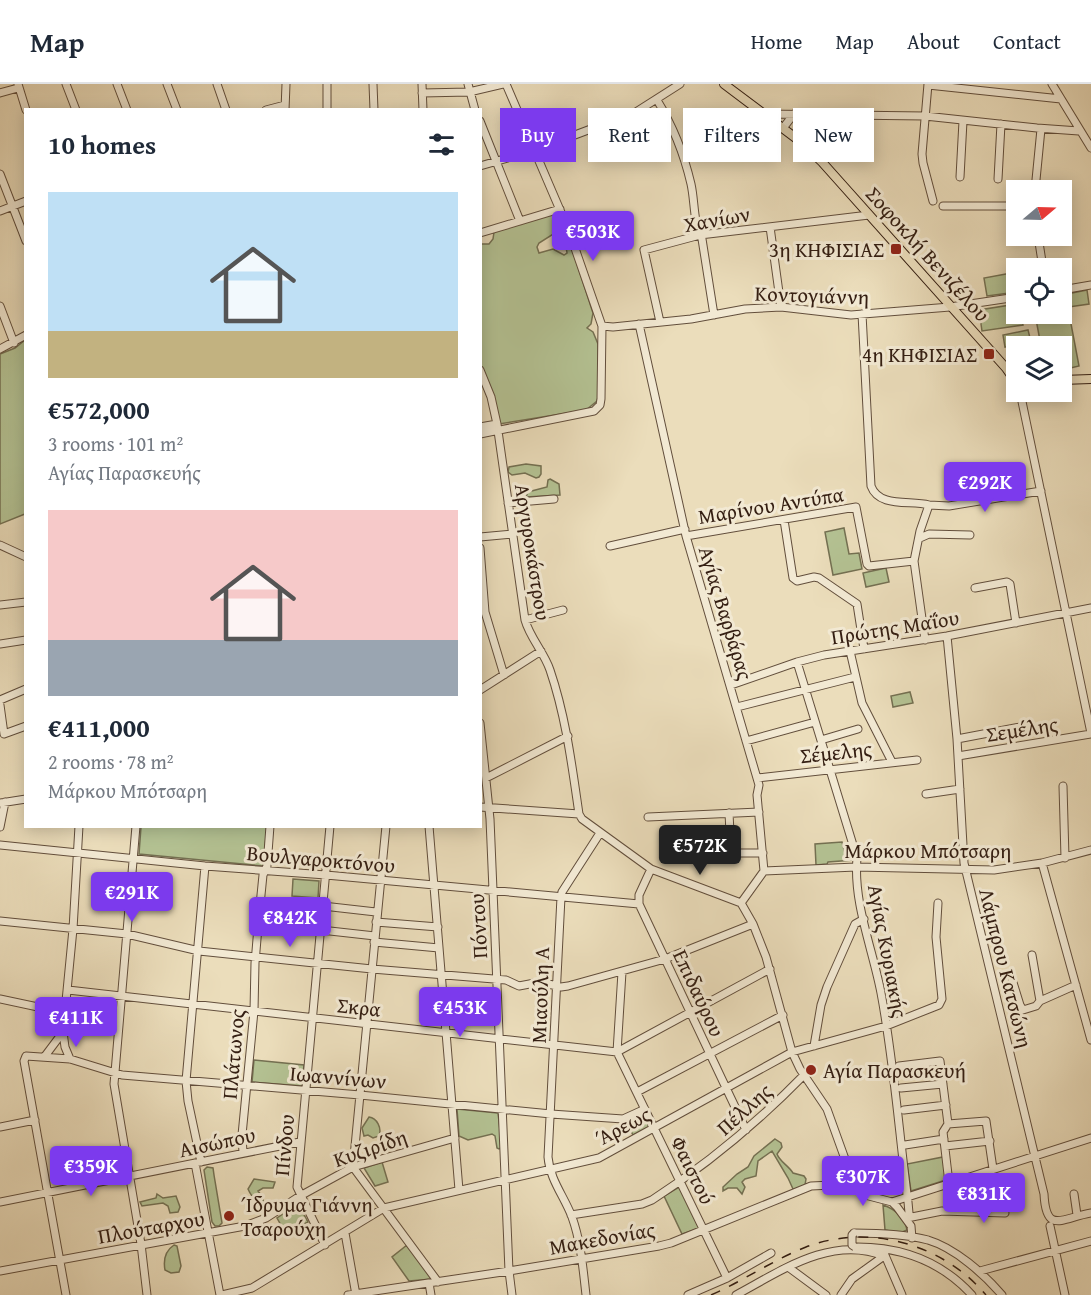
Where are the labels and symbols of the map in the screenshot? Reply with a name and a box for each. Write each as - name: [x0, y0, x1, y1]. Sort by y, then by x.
- street label: Σοφοκλή Βενιζέλου: [859, 179, 997, 329]
- north arrow: [1006, 180, 1072, 246]
- street label: Χανίων: [681, 198, 753, 240]
- pin: €503K: [551, 211, 635, 262]
- place label: 3η ΚΗΦΙΣΙΑΣ: [769, 234, 884, 265]
- marker: 3η ΚΗΦΙΣΙΑΣ: [889, 242, 903, 256]
- street label: Κοντογιάννη: [754, 278, 870, 312]
- place label: 4η ΚΗΦΙΣΙΑΣ: [862, 339, 977, 370]
- marker: 4η ΚΗΦΙΣΙΑΣ: [982, 347, 996, 361]
- pin: €292K: [943, 462, 1027, 513]
- street label: Μαρίνου Αντύπα: [696, 478, 846, 532]
- street label: Αργυροκάστρου: [507, 481, 559, 623]
- street label: Αγίας Βαρβάρας: [691, 542, 761, 684]
- street label: Πρώτης Μαΐου: [829, 602, 961, 652]
- street label: Σεμέλης: [984, 708, 1060, 750]
- street label: Σέμελης: [799, 733, 874, 771]
- pin: €572K: [658, 825, 742, 876]
- street label: Μάρκου Μπότσαρη: [844, 835, 1012, 866]
- street label: Βουλγαροκτόνου: [246, 837, 397, 881]
- pin: €291K: [90, 872, 174, 923]
- street label: Αγίας Κυριακής: [860, 882, 916, 1020]
- street label: Λάμπρου Κατσώνη: [971, 885, 1041, 1051]
- street label: Πόντου: [461, 893, 495, 959]
- pin: €842K: [248, 897, 332, 948]
- street label: Επιδαύρου: [665, 944, 733, 1042]
- street label: Μιαούλη Α: [523, 946, 557, 1044]
- pin: €453K: [418, 987, 502, 1038]
- street label: Σκρα: [336, 989, 382, 1025]
- pin: €411K: [34, 997, 118, 1048]
- street label: Πλάτωνος: [214, 1008, 252, 1100]
- place label: Αγία Παρασκευή: [823, 1055, 966, 1086]
- street label: Ιωαννίνων: [288, 1057, 388, 1097]
- marker: Αγία Παρασκευή: [804, 1063, 818, 1077]
- street label: Πέλλης: [709, 1076, 779, 1142]
- street label: Άρεως: [590, 1099, 656, 1153]
- street label: Πίνδου: [266, 1113, 302, 1177]
- street label: Αισώπου: [176, 1119, 258, 1165]
- street label: Κυζιρίδη: [329, 1121, 411, 1175]
- street label: Φαιστού: [663, 1131, 723, 1210]
- pin: €359K: [49, 1146, 133, 1197]
- pin: €307K: [821, 1156, 905, 1207]
- pin: €831K: [942, 1173, 1026, 1224]
- place label: Ίδρυμα Γιάννη Τσαρούχη: [241, 1189, 373, 1244]
- street label: Πλούταρχου: [95, 1202, 207, 1252]
- marker: Ίδρυμα Γιάννη Τσαρούχη: [222, 1209, 236, 1223]
- street label: Μακεδονίας: [547, 1213, 657, 1263]

